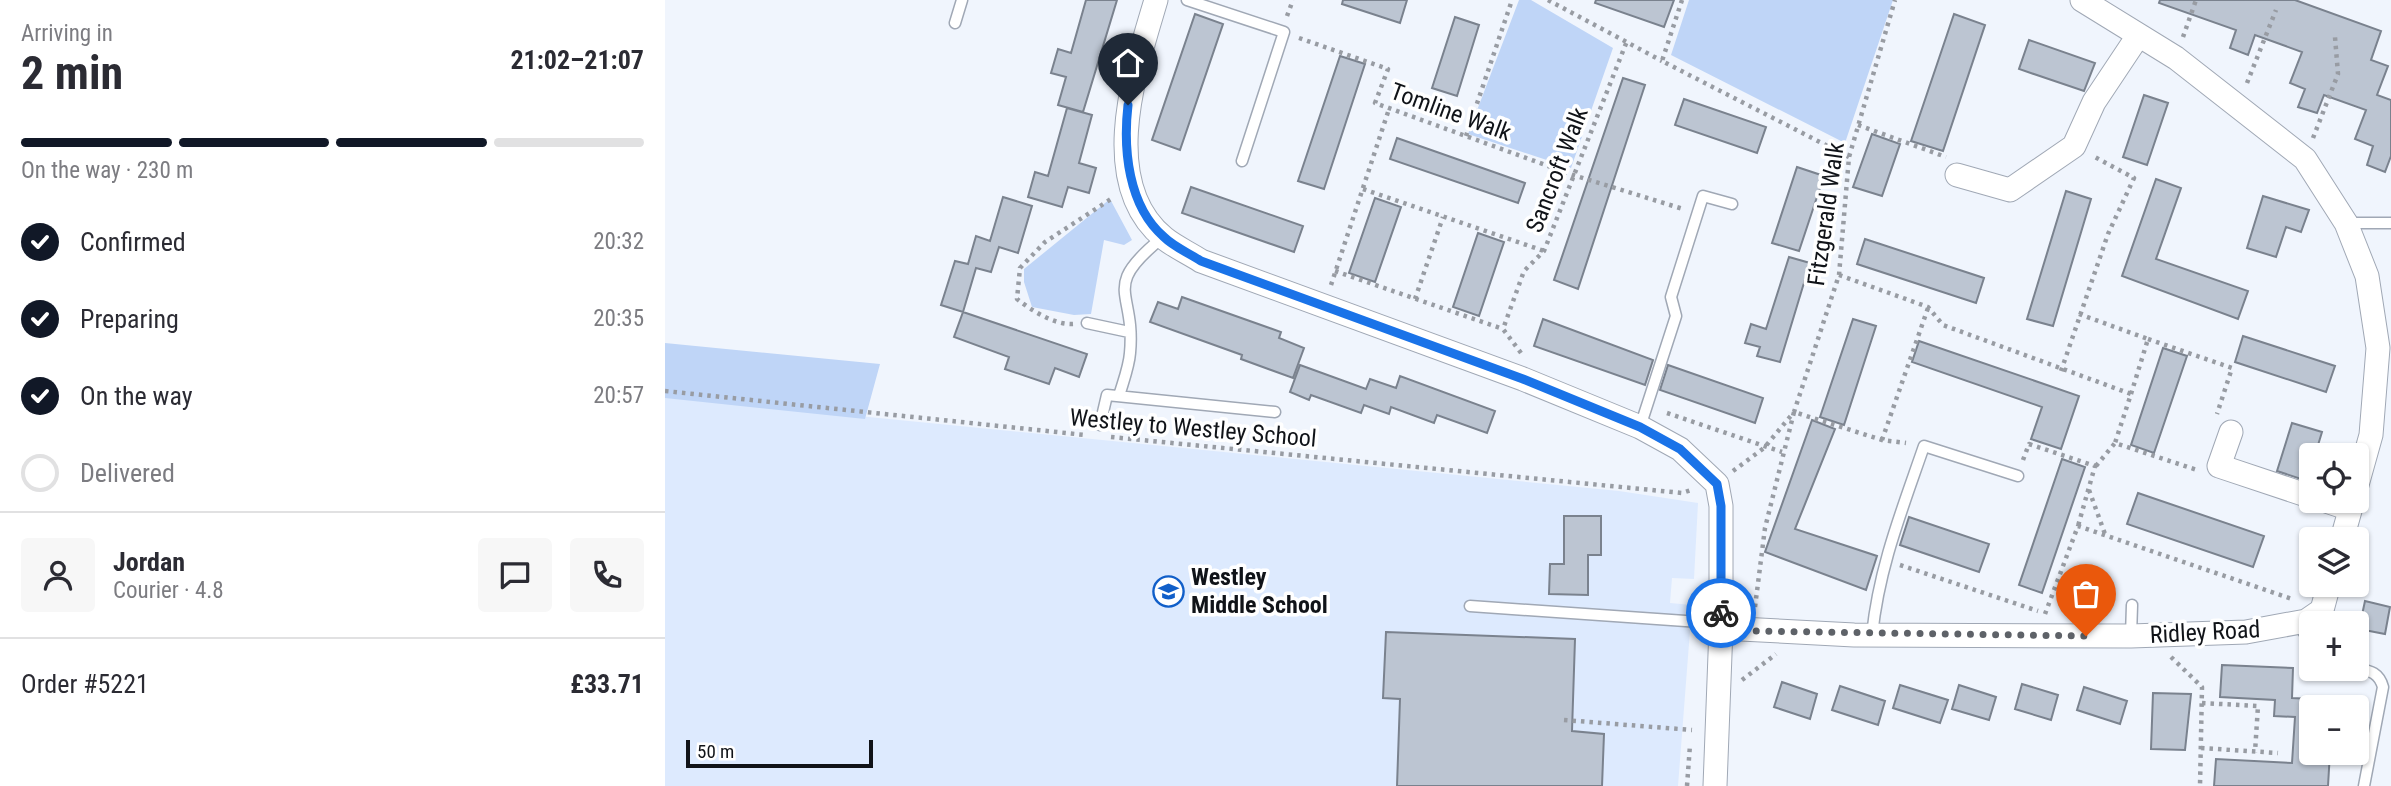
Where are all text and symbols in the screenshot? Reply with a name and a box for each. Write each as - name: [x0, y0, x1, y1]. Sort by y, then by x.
- text: Arriving in: [21, 20, 113, 47]
- pin: [1098, 33, 1158, 105]
- icon: home: [1109, 44, 1147, 82]
- text: 21:02–21:07: [510, 45, 644, 75]
- text: 2 min: [21, 46, 123, 100]
- street label: Tomline Walk: [1387, 77, 1515, 147]
- street label: Sancroft Walk: [1520, 103, 1594, 236]
- street label: Fitzgerald Walk: [1802, 140, 1850, 288]
- text: On the way · 230 m: [21, 157, 193, 184]
- icon: check: [21, 223, 59, 261]
- text: Confirmed: [80, 227, 186, 257]
- text: 20:32: [593, 228, 644, 255]
- icon: check: [21, 300, 59, 338]
- text: Preparing: [80, 304, 179, 334]
- text: 20:35: [593, 305, 644, 332]
- icon: check: [21, 377, 59, 415]
- text: On the way: [80, 381, 193, 411]
- text: 20:57: [593, 382, 644, 409]
- street label: Westley to Westley School: [1068, 403, 1318, 453]
- map controls: [2299, 443, 2369, 765]
- button: locate: [2299, 443, 2369, 513]
- text: Delivered: [80, 458, 175, 488]
- button: layers: [2299, 527, 2369, 597]
- button: person: [21, 538, 95, 612]
- button: chat: [478, 538, 552, 612]
- button: phone: [570, 538, 644, 612]
- text: Jordan: [113, 547, 185, 577]
- place label: Westley Middle School: [1191, 563, 1328, 619]
- pin: [2056, 564, 2116, 636]
- school or university icon: Westley Middle School: [1151, 574, 1185, 608]
- icon: bag: [2067, 575, 2105, 613]
- text: Courier · 4.8: [113, 577, 224, 604]
- courier: [1686, 578, 1756, 648]
- icon: bike: [1702, 594, 1740, 632]
- button: +: [2299, 611, 2369, 681]
- street label: Ridley Road: [2149, 615, 2261, 649]
- text: Order #5221: [21, 669, 149, 699]
- text: £33.71: [570, 669, 644, 699]
- button: −: [2299, 695, 2369, 765]
- scale bar: [686, 737, 873, 769]
- text: 50 m: [697, 740, 734, 763]

